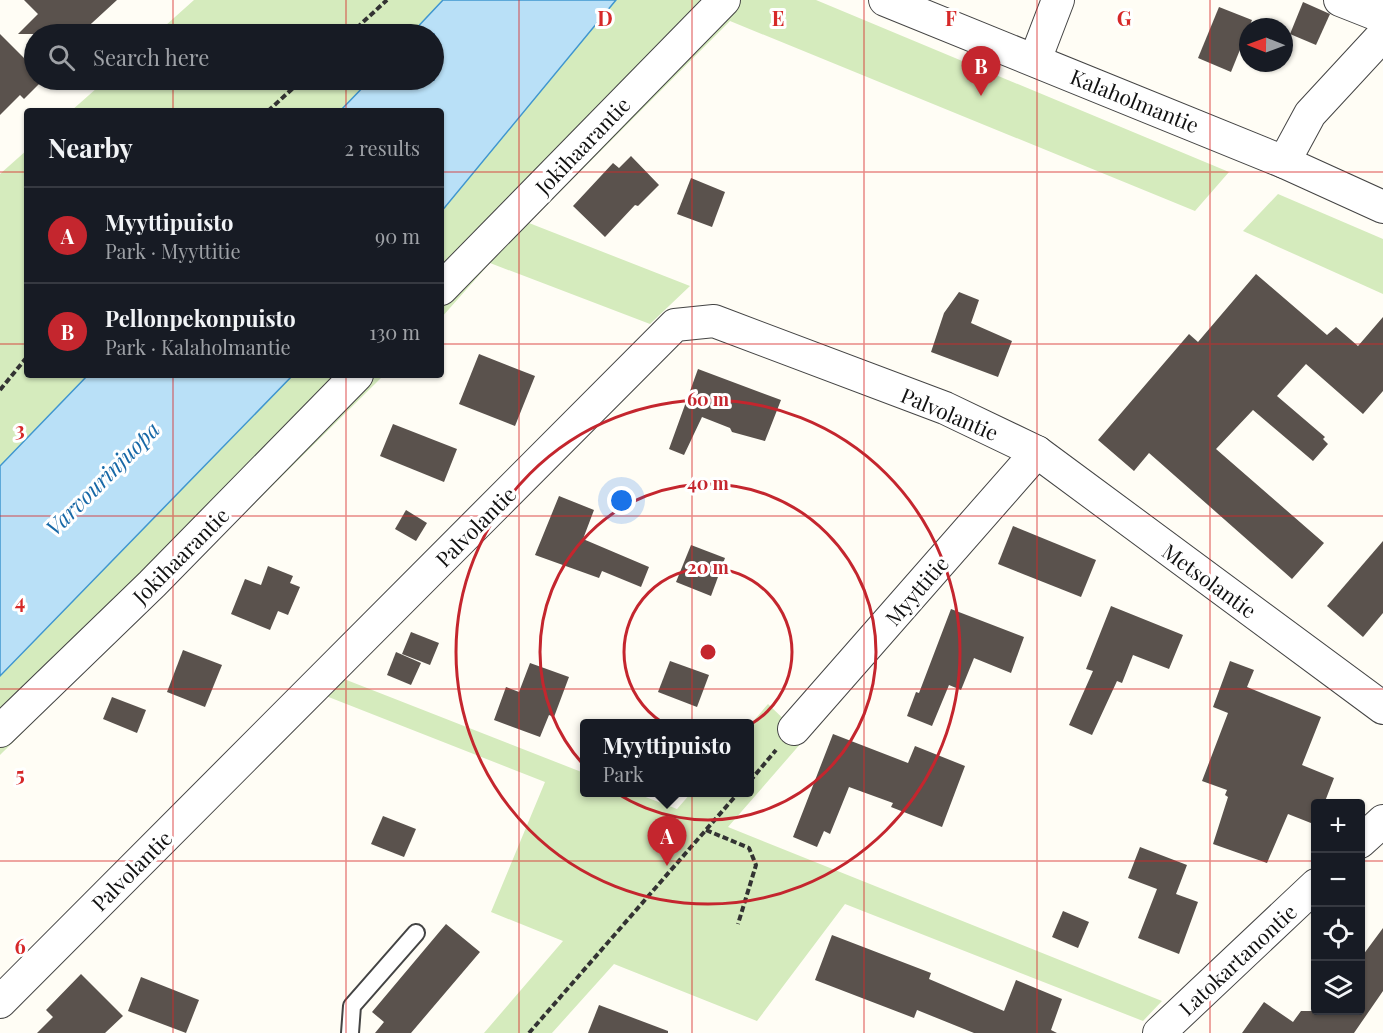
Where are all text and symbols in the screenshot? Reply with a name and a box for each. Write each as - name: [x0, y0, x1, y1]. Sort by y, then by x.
- text: D: [597, 4, 613, 31]
- text: E: [772, 4, 784, 31]
- text: F: [945, 4, 957, 31]
- text: G: [1117, 4, 1132, 31]
- north arrow: [1239, 18, 1293, 72]
- search box: [24, 24, 444, 90]
- icon: search: [45, 41, 78, 74]
- text: Search here: [93, 42, 209, 72]
- pin: B: [962, 46, 1000, 96]
- street label: Kalaholmantie: [1067, 62, 1203, 138]
- street label: Jokihaarantie: [528, 90, 636, 201]
- text: Nearby: [48, 130, 133, 165]
- text: 2 results: [345, 134, 420, 161]
- text: Myyttipuisto: [105, 207, 233, 237]
- text: A: [61, 222, 74, 249]
- text: 90 m: [375, 222, 420, 249]
- text: Park · Myyttitie: [105, 237, 241, 264]
- text: Pellonpekonpuisto: [105, 303, 296, 333]
- text: B: [61, 318, 74, 345]
- text: 130 m: [369, 318, 420, 345]
- text: Park · Kalaholmantie: [105, 333, 291, 360]
- street label: Palvolantie: [897, 380, 1003, 446]
- text: 60 m: [687, 387, 730, 411]
- water label: Varvourinjuopa: [38, 414, 166, 542]
- text: 3: [15, 415, 25, 442]
- text: 40 m: [687, 471, 730, 495]
- street label: Palvolantie: [429, 480, 521, 572]
- your location: [607, 486, 636, 515]
- street label: Jokihaarantie: [125, 501, 234, 610]
- street label: Metsolantie: [1157, 536, 1263, 624]
- street label: Myyttitie: [878, 549, 954, 631]
- text: 20 m: [687, 555, 729, 579]
- text: 4: [15, 587, 25, 614]
- centre of rings: [698, 642, 718, 662]
- popup: [580, 719, 754, 797]
- text: Myyttipuisto: [603, 730, 731, 760]
- text: 5: [15, 760, 25, 787]
- text: Park: [603, 760, 644, 787]
- map controls: [1311, 799, 1365, 1015]
- button: +: [1311, 799, 1365, 853]
- pin: A: [648, 816, 686, 866]
- street label: Palvolantie: [85, 824, 177, 916]
- button: −: [1311, 853, 1365, 907]
- street label: Latokartanontie: [1172, 897, 1302, 1021]
- button: locate: [1311, 907, 1365, 961]
- text: 6: [14, 932, 26, 959]
- button: layers: [1311, 961, 1365, 1015]

